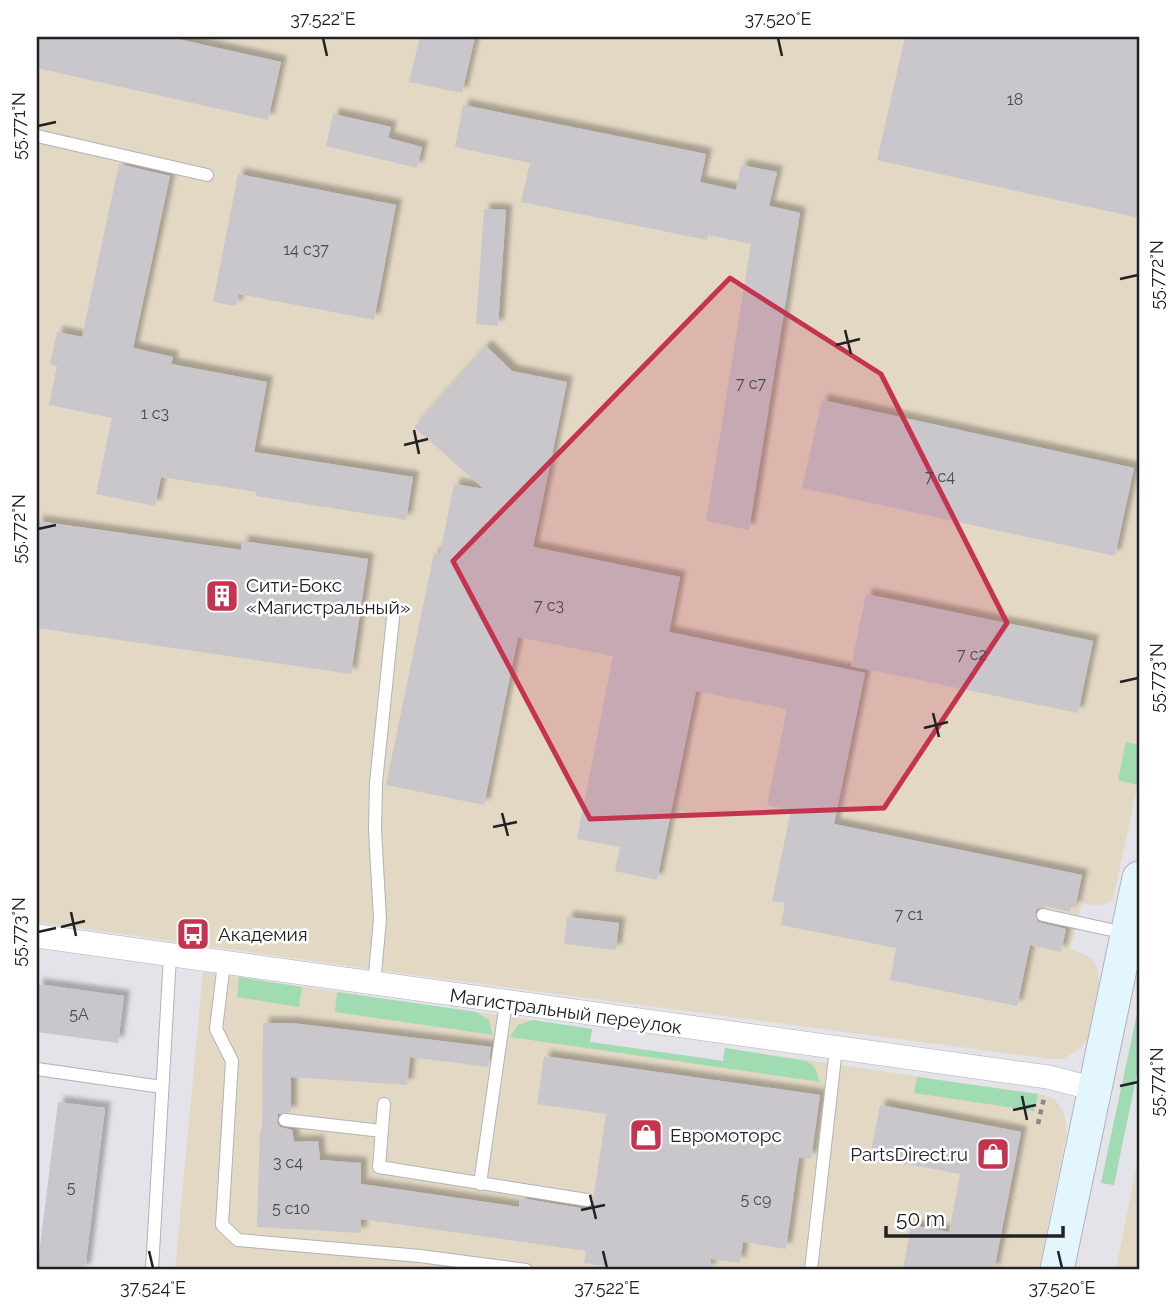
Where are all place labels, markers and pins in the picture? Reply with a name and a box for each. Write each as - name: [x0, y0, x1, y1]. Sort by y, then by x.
- place label: Сити-Бокс «Магистральный»: [246, 574, 411, 618]
- building icon: Сити-Бокс «Магистральный»: [203, 577, 241, 615]
- bus stop icon: Академия: [174, 915, 212, 953]
- place label: Академия: [218, 923, 308, 945]
- shop icon: Евромоторс: [627, 1116, 665, 1154]
- place label: Евромоторс: [670, 1124, 782, 1146]
- shop icon: PartsDirect.ru: [974, 1135, 1012, 1173]
- place label: PartsDirect.ru: [850, 1143, 968, 1165]

